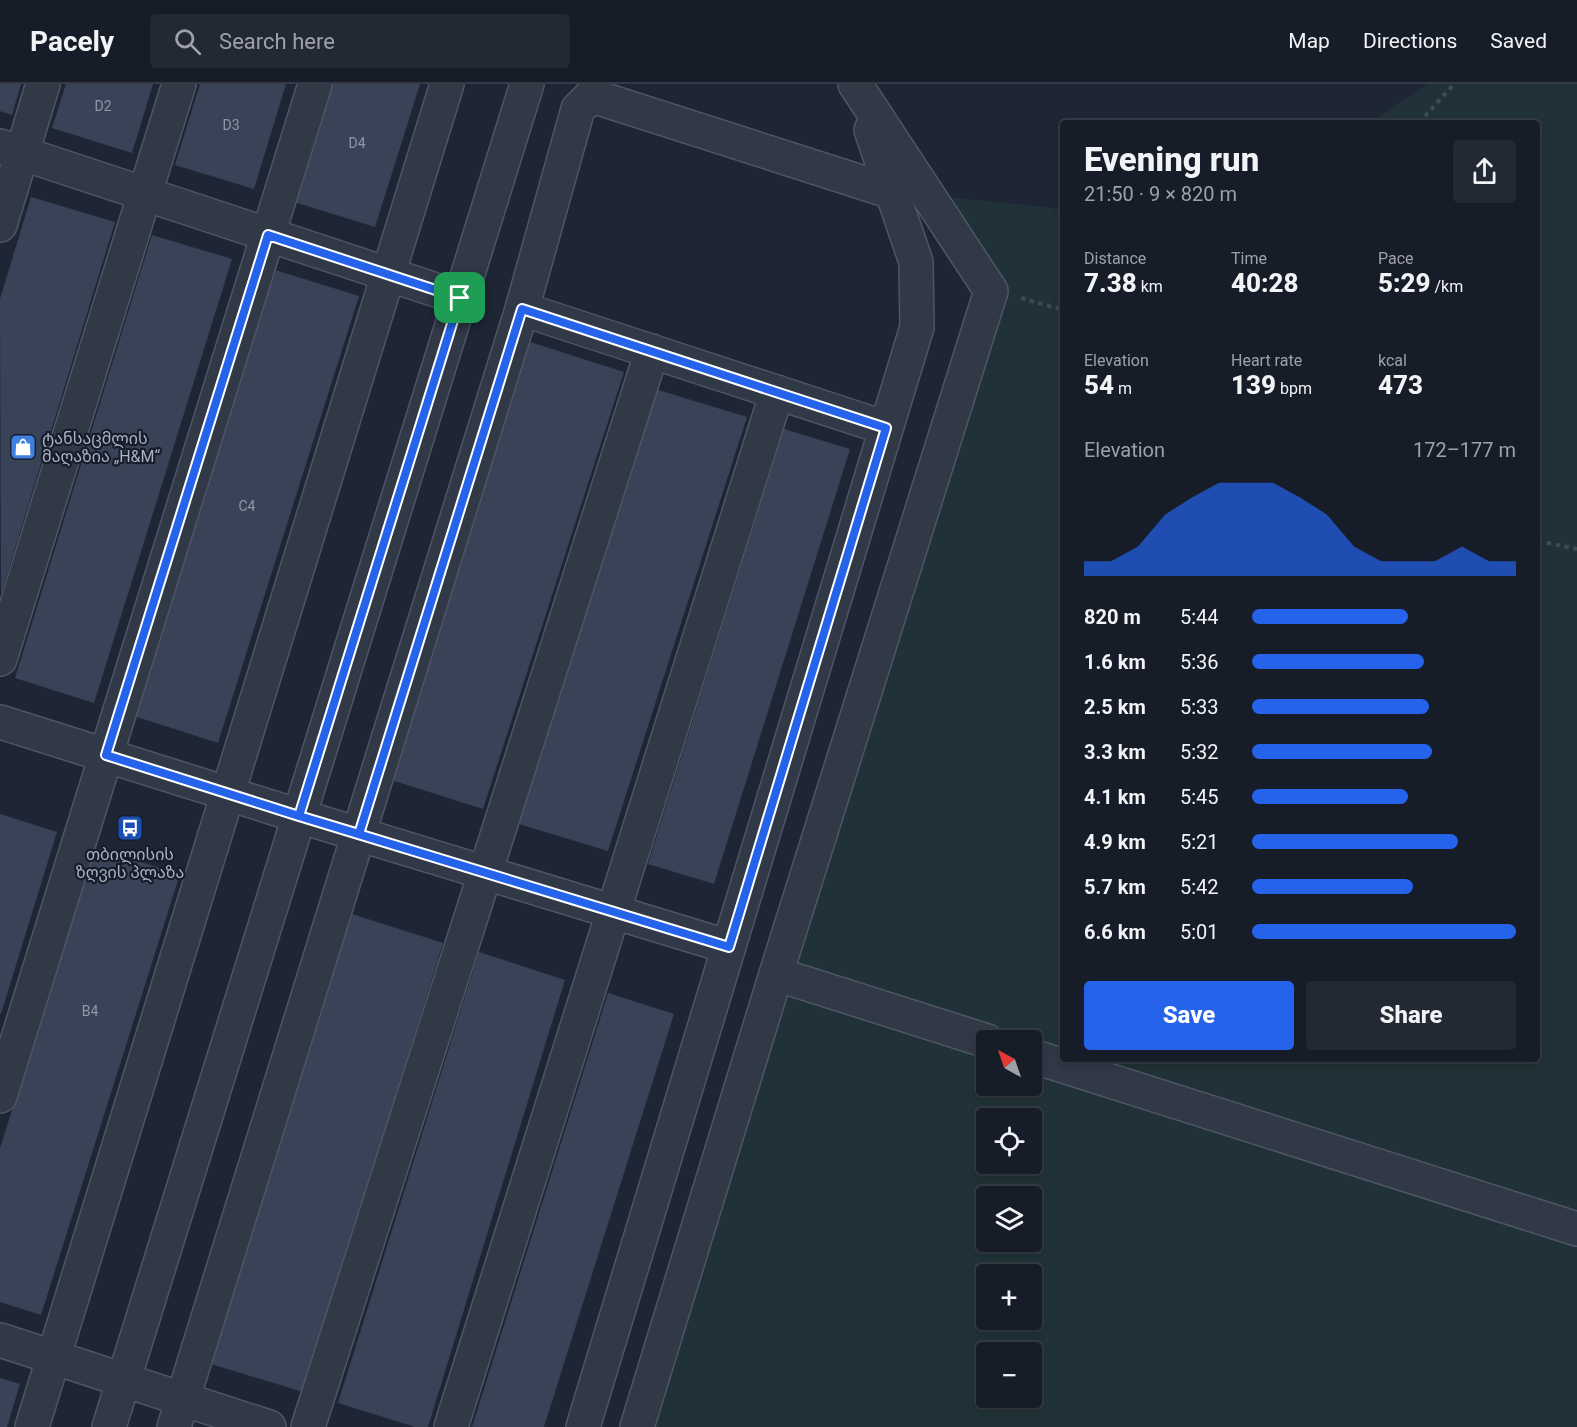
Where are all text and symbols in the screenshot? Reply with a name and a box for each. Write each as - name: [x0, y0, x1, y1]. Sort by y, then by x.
- search box: [150, 14, 570, 68]
- text: Pacely: [30, 25, 114, 58]
- icon: search: [171, 25, 204, 58]
- text: Search here: [219, 29, 335, 54]
- text: Map: [1288, 29, 1330, 53]
- text: Directions: [1363, 29, 1457, 53]
- text: Saved: [1490, 29, 1547, 53]
- house number: D2: [94, 98, 112, 114]
- house number: D3: [222, 117, 240, 133]
- house number: D4: [348, 135, 366, 151]
- text: Evening run: [1084, 140, 1259, 179]
- button: share: [1453, 140, 1516, 203]
- text: 21:50 · 9 × 820 m: [1084, 182, 1237, 206]
- text: Distance: [1084, 249, 1146, 268]
- text: Time: [1231, 249, 1267, 268]
- text: Pace: [1378, 249, 1414, 268]
- text: 7.38: [1084, 268, 1137, 298]
- text: 40:28: [1231, 268, 1299, 298]
- text: 5:29: [1378, 268, 1431, 298]
- pin: [434, 272, 485, 323]
- text: km: [1137, 277, 1163, 296]
- text: /km: [1431, 277, 1463, 296]
- icon: arrive: [443, 281, 476, 314]
- text: Elevation: [1084, 351, 1149, 370]
- text: Heart rate: [1231, 351, 1302, 370]
- text: kcal: [1378, 351, 1407, 370]
- text: 54: [1084, 370, 1114, 400]
- text: 139: [1231, 370, 1276, 400]
- text: 473: [1378, 370, 1423, 400]
- text: m: [1114, 379, 1132, 398]
- text: bpm: [1276, 379, 1312, 398]
- place label: ტანსაცმლის მაღაზია „H&M“: [42, 429, 160, 466]
- shop icon: ტანსაცმლის მაღაზია „H&M“: [8, 432, 38, 462]
- text: Elevation: [1084, 438, 1165, 462]
- text: 172–177 m: [1413, 438, 1516, 462]
- house number: C4: [239, 498, 256, 514]
- text: 820 m: [1084, 605, 1141, 629]
- text: 5:44: [1180, 605, 1219, 629]
- text: 1.6 km: [1084, 650, 1146, 674]
- text: 5:36: [1180, 650, 1219, 674]
- text: 2.5 km: [1084, 695, 1146, 719]
- text: 5:33: [1180, 695, 1219, 719]
- text: 3.3 km: [1084, 740, 1146, 764]
- text: 5:32: [1180, 740, 1219, 764]
- text: 4.1 km: [1084, 785, 1146, 809]
- text: 5:45: [1180, 785, 1219, 809]
- bus stop icon: თბილისის ზღვის პლაზა: [115, 813, 145, 843]
- text: 4.9 km: [1084, 830, 1146, 854]
- text: 5:21: [1180, 830, 1219, 854]
- place label: თბილისის ზღვის პლაზა: [76, 845, 184, 883]
- text: 5.7 km: [1084, 875, 1146, 899]
- text: 5:42: [1180, 875, 1219, 899]
- text: 6.6 km: [1084, 920, 1146, 944]
- text: 5:01: [1180, 920, 1219, 944]
- button: Save: [1084, 981, 1294, 1050]
- button: Share: [1306, 981, 1516, 1050]
- house number: B4: [82, 1003, 98, 1019]
- north arrow: [976, 1030, 1042, 1096]
- map controls: [976, 1030, 1042, 1408]
- button: locate: [976, 1108, 1042, 1174]
- button: layers: [976, 1186, 1042, 1252]
- button: +: [976, 1264, 1042, 1330]
- button: −: [976, 1342, 1042, 1408]

